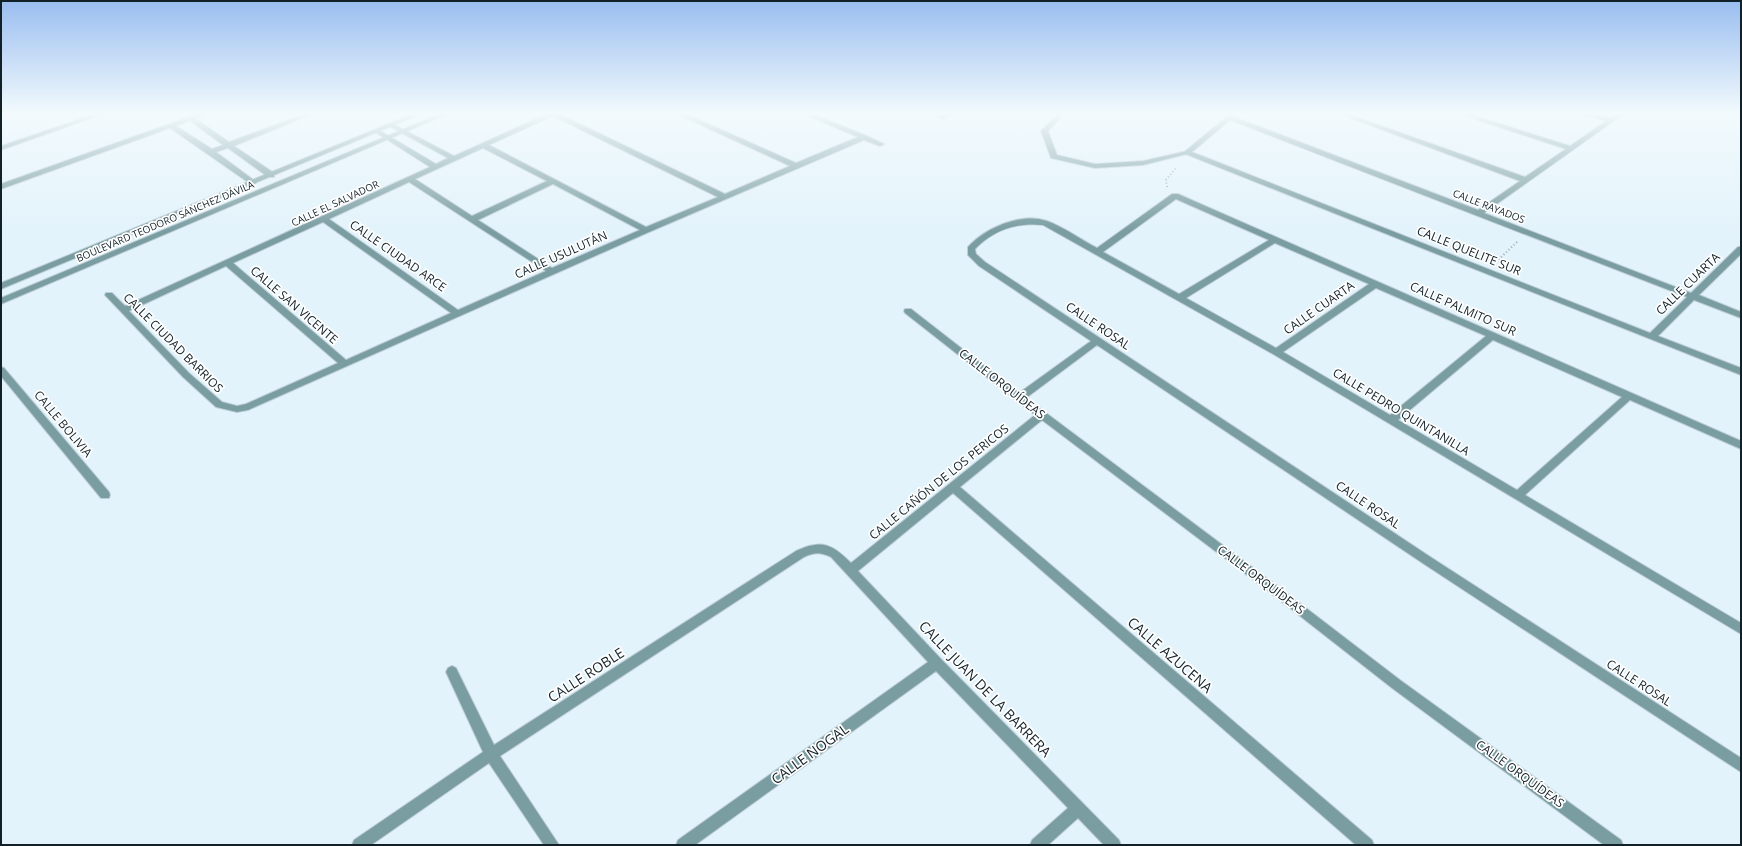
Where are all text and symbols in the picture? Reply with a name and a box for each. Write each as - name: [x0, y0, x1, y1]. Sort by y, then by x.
- street label: BOULEVARD TEODORO SÁNCHEZ DÁVILA: [74, 177, 257, 265]
- street label: CALLE EL SALVADOR: [289, 177, 381, 229]
- street label: CALLE RAYADOS: [1451, 186, 1527, 226]
- street label: CALLE CIUDAD ARCE: [347, 216, 450, 295]
- street label: CALLE QUELITE SUR: [1415, 222, 1524, 279]
- street label: CALLE USULUTÁN: [512, 226, 610, 283]
- street label: CALLE CUARTA: [1652, 248, 1724, 319]
- street label: CALLE SAN VICENTE: [247, 262, 342, 347]
- street label: CALLE CUARTA: [1280, 277, 1358, 338]
- street label: CALLE PALMITO SUR: [1407, 277, 1519, 340]
- street label: CALLE CIUDAD BARRIOS: [120, 289, 227, 396]
- street label: CALLE ROSAL: [1063, 298, 1134, 354]
- street label: CALLE ORQUÍDEAS: [956, 345, 1049, 423]
- street label: CALLE PEDRO QUINTANILLA: [1330, 364, 1473, 460]
- street label: CALLE BOLIVIA: [30, 387, 97, 461]
- street label: CALLE CAÑÓN DE LOS PERICOS: [865, 420, 1012, 543]
- street label: CALLE ROSAL: [1333, 477, 1404, 533]
- street label: CALLE ORQUÍDEAS: [1214, 541, 1308, 618]
- street label: CALLE AZUCENA: [1124, 612, 1217, 697]
- street label: CALLE JUAN DE LA BARRERA: [915, 616, 1056, 761]
- street label: CALLE ROBLE: [544, 643, 628, 706]
- street label: CALLE ROSAL: [1603, 655, 1675, 710]
- street label: CALLE NOGAL: [767, 719, 852, 788]
- street label: CALLE ORQUÍDEAS: [1473, 736, 1568, 811]

